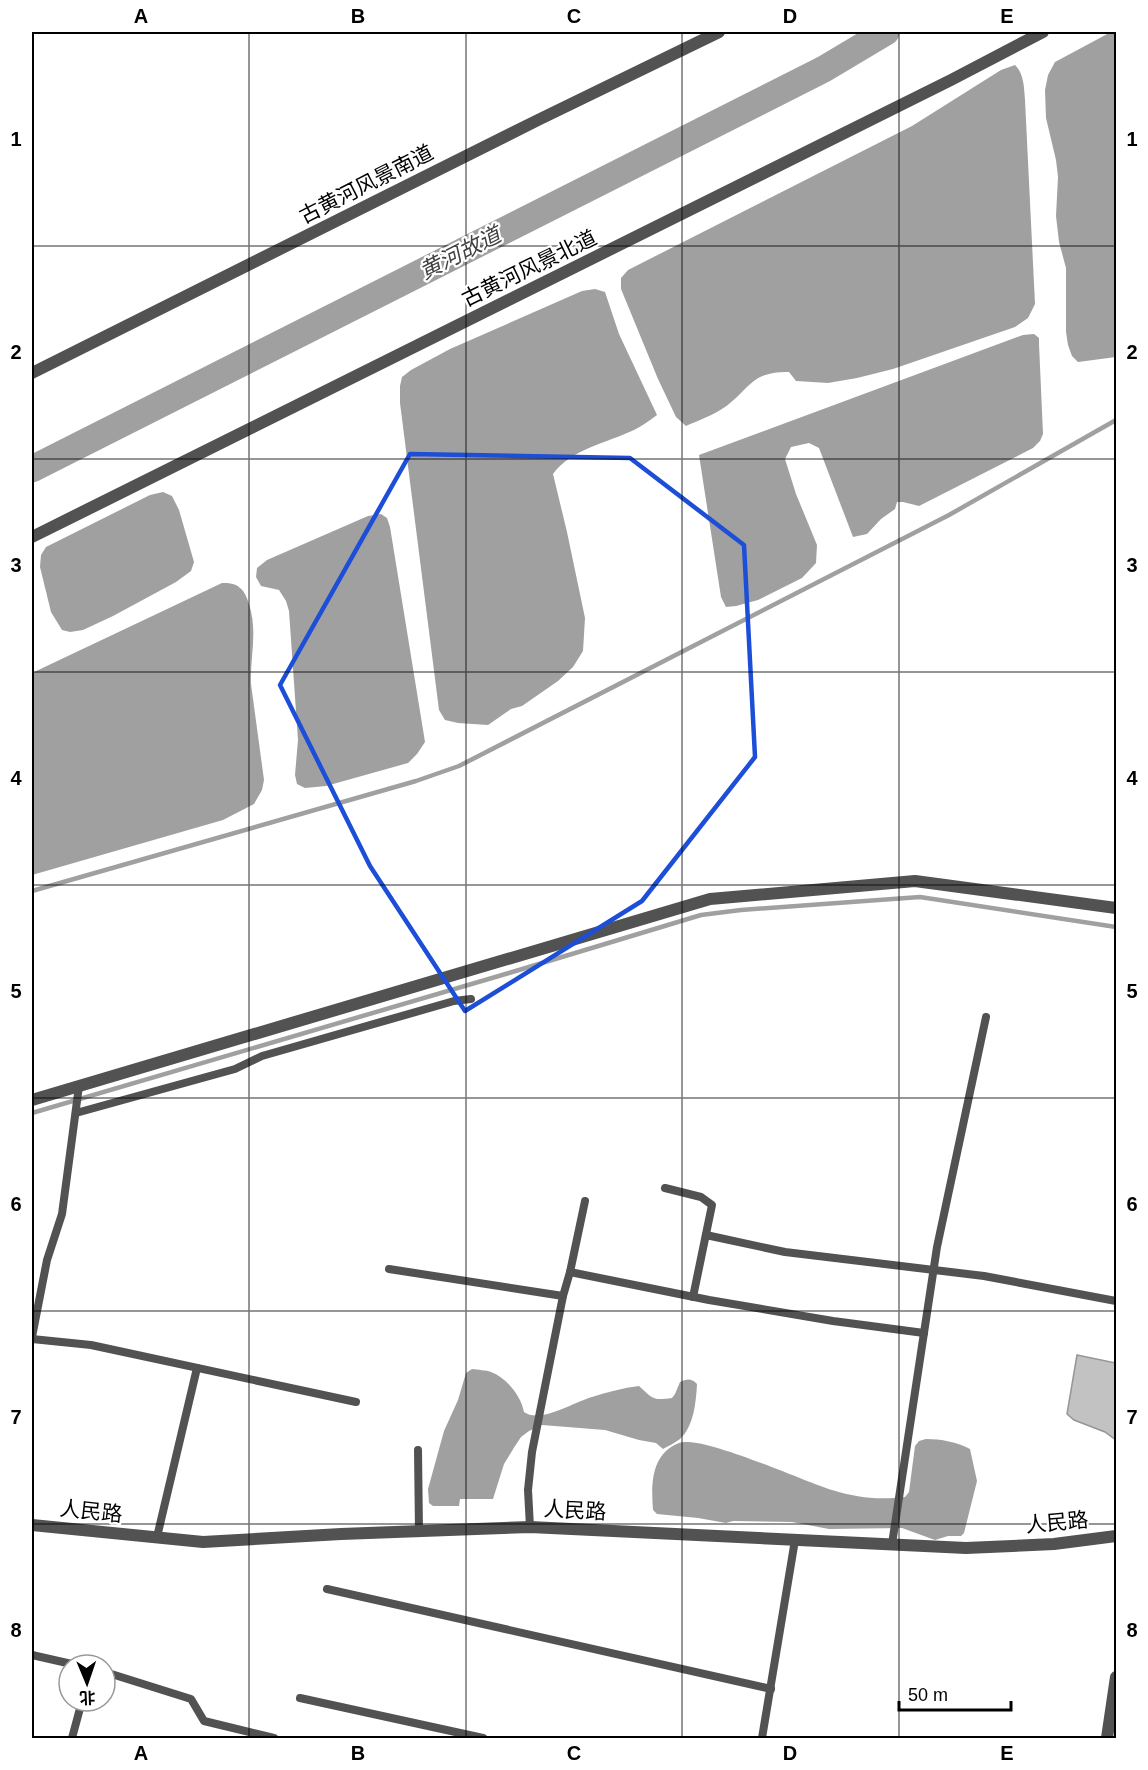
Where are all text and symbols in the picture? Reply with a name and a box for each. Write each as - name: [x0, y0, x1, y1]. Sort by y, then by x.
- text: A: [134, 5, 148, 27]
- text: B: [351, 5, 365, 27]
- text: C: [567, 5, 581, 27]
- text: D: [783, 5, 797, 27]
- text: E: [1000, 5, 1014, 27]
- text: 1: [10, 128, 22, 150]
- text: 1: [1126, 128, 1138, 150]
- street label: 古黄河风景南道: [295, 140, 437, 228]
- water label: 黄河故道: [415, 221, 508, 284]
- street label: 古黄河风景北道: [458, 225, 600, 311]
- text: 2: [10, 341, 22, 363]
- text: 2: [1126, 341, 1138, 363]
- text: 3: [10, 554, 22, 576]
- text: 3: [1126, 554, 1138, 576]
- text: 4: [10, 767, 22, 789]
- text: 4: [1126, 767, 1138, 789]
- text: 5: [10, 980, 22, 1002]
- text: 5: [1126, 980, 1138, 1002]
- text: 6: [10, 1193, 22, 1215]
- text: 6: [1126, 1193, 1138, 1215]
- text: 7: [10, 1406, 22, 1428]
- text: 7: [1126, 1406, 1138, 1428]
- street label: 人民路: [58, 1496, 124, 1526]
- street label: 人民路: [543, 1497, 607, 1523]
- street label: 人民路: [1025, 1508, 1089, 1536]
- text: 8: [10, 1619, 22, 1641]
- text: 8: [1126, 1619, 1138, 1641]
- north arrow: [57, 1653, 117, 1713]
- scale bar: [899, 1674, 1012, 1712]
- text: 50 m: [908, 1685, 948, 1705]
- text: 北: [79, 1689, 96, 1706]
- text: A: [134, 1742, 148, 1764]
- text: B: [351, 1742, 365, 1764]
- text: C: [567, 1742, 581, 1764]
- text: D: [783, 1742, 797, 1764]
- text: E: [1000, 1742, 1014, 1764]

